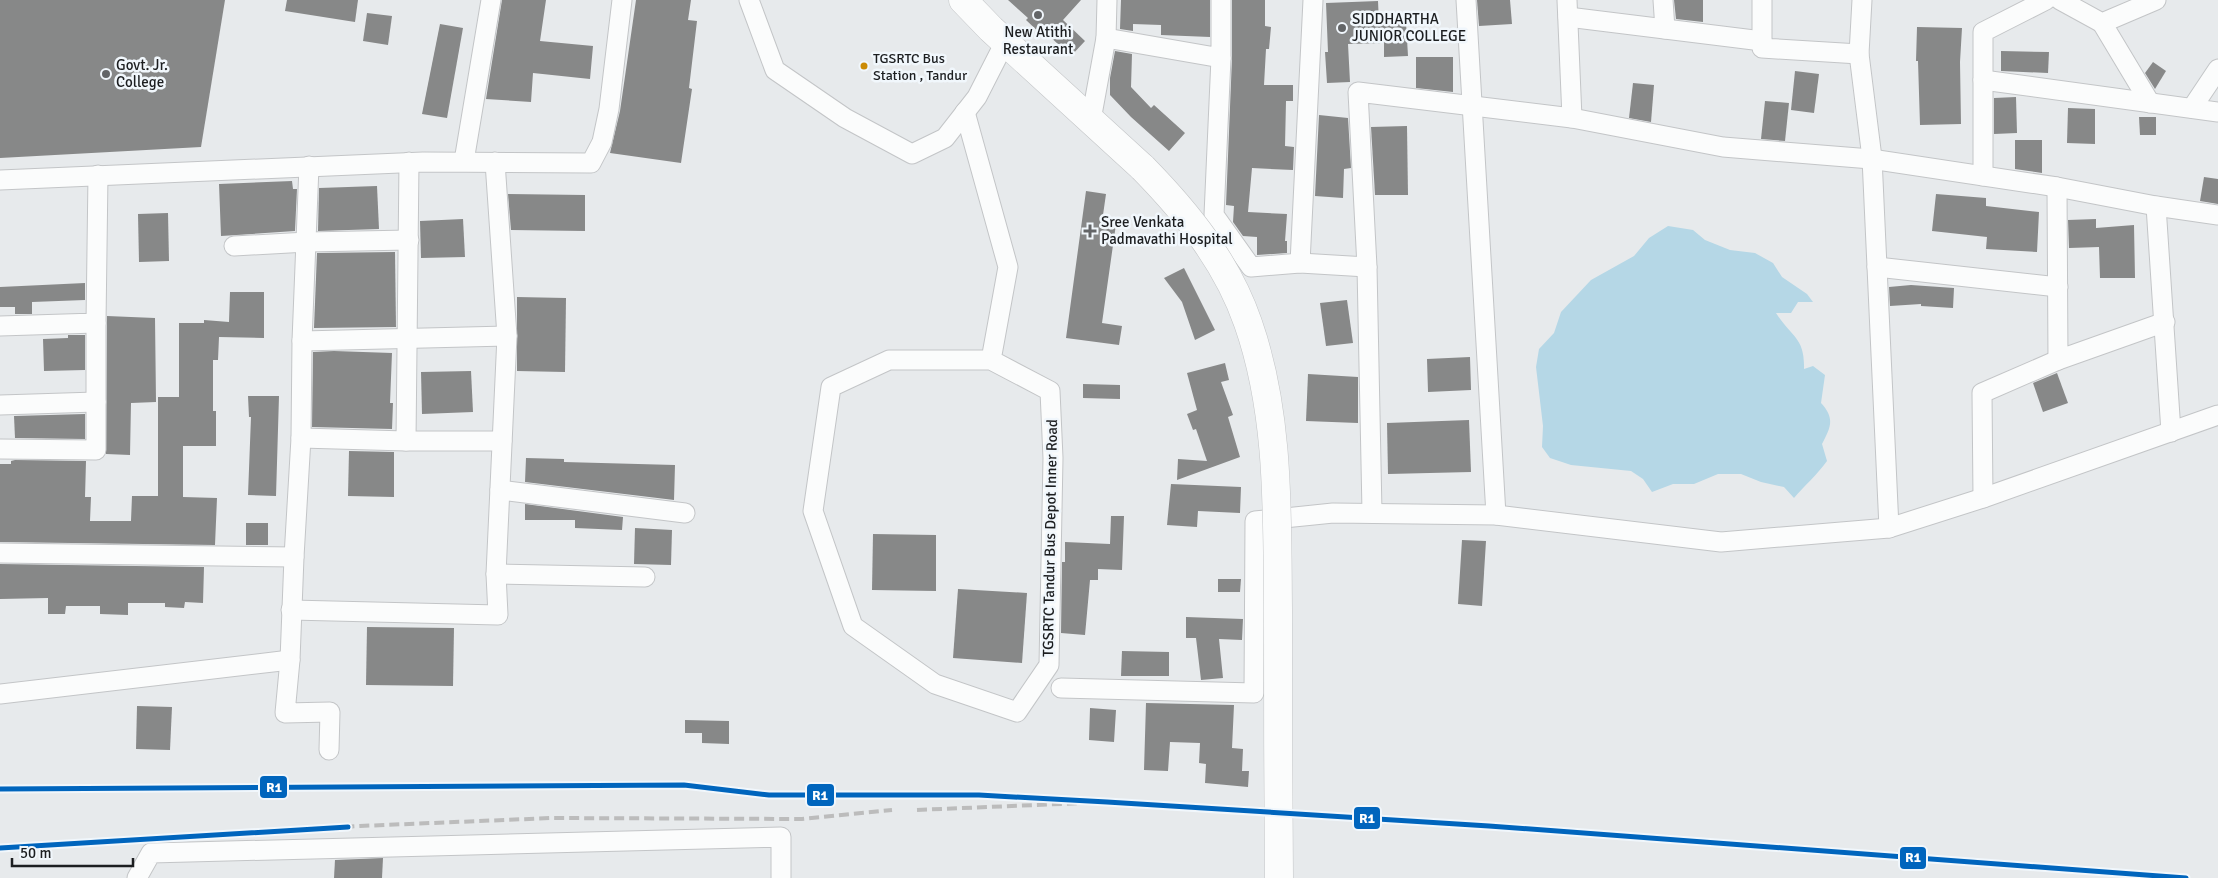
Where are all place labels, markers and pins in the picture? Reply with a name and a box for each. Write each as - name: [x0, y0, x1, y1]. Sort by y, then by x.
- marker: New Atithi Restaurant: [1032, 9, 1044, 21]
- place label: SIDDHARTHA JUNIOR COLLEGE: [1352, 10, 1466, 45]
- marker: SIDDHARTHA JUNIOR COLLEGE: [1336, 22, 1348, 34]
- place label: New Atithi Restaurant: [1003, 23, 1073, 58]
- place label: TGSRTC Bus Station , Tandur: [873, 50, 968, 84]
- place label: Govt. Jr. College: [116, 56, 168, 91]
- marker: TGSRTC Bus Station , Tandur: [859, 61, 869, 71]
- marker: Govt. Jr. College: [100, 68, 112, 80]
- place label: Sree Venkata Padmavathi Hospital: [1101, 213, 1233, 248]
- marker: Sree Venkata Padmavathi Hospital: [1083, 224, 1097, 238]

